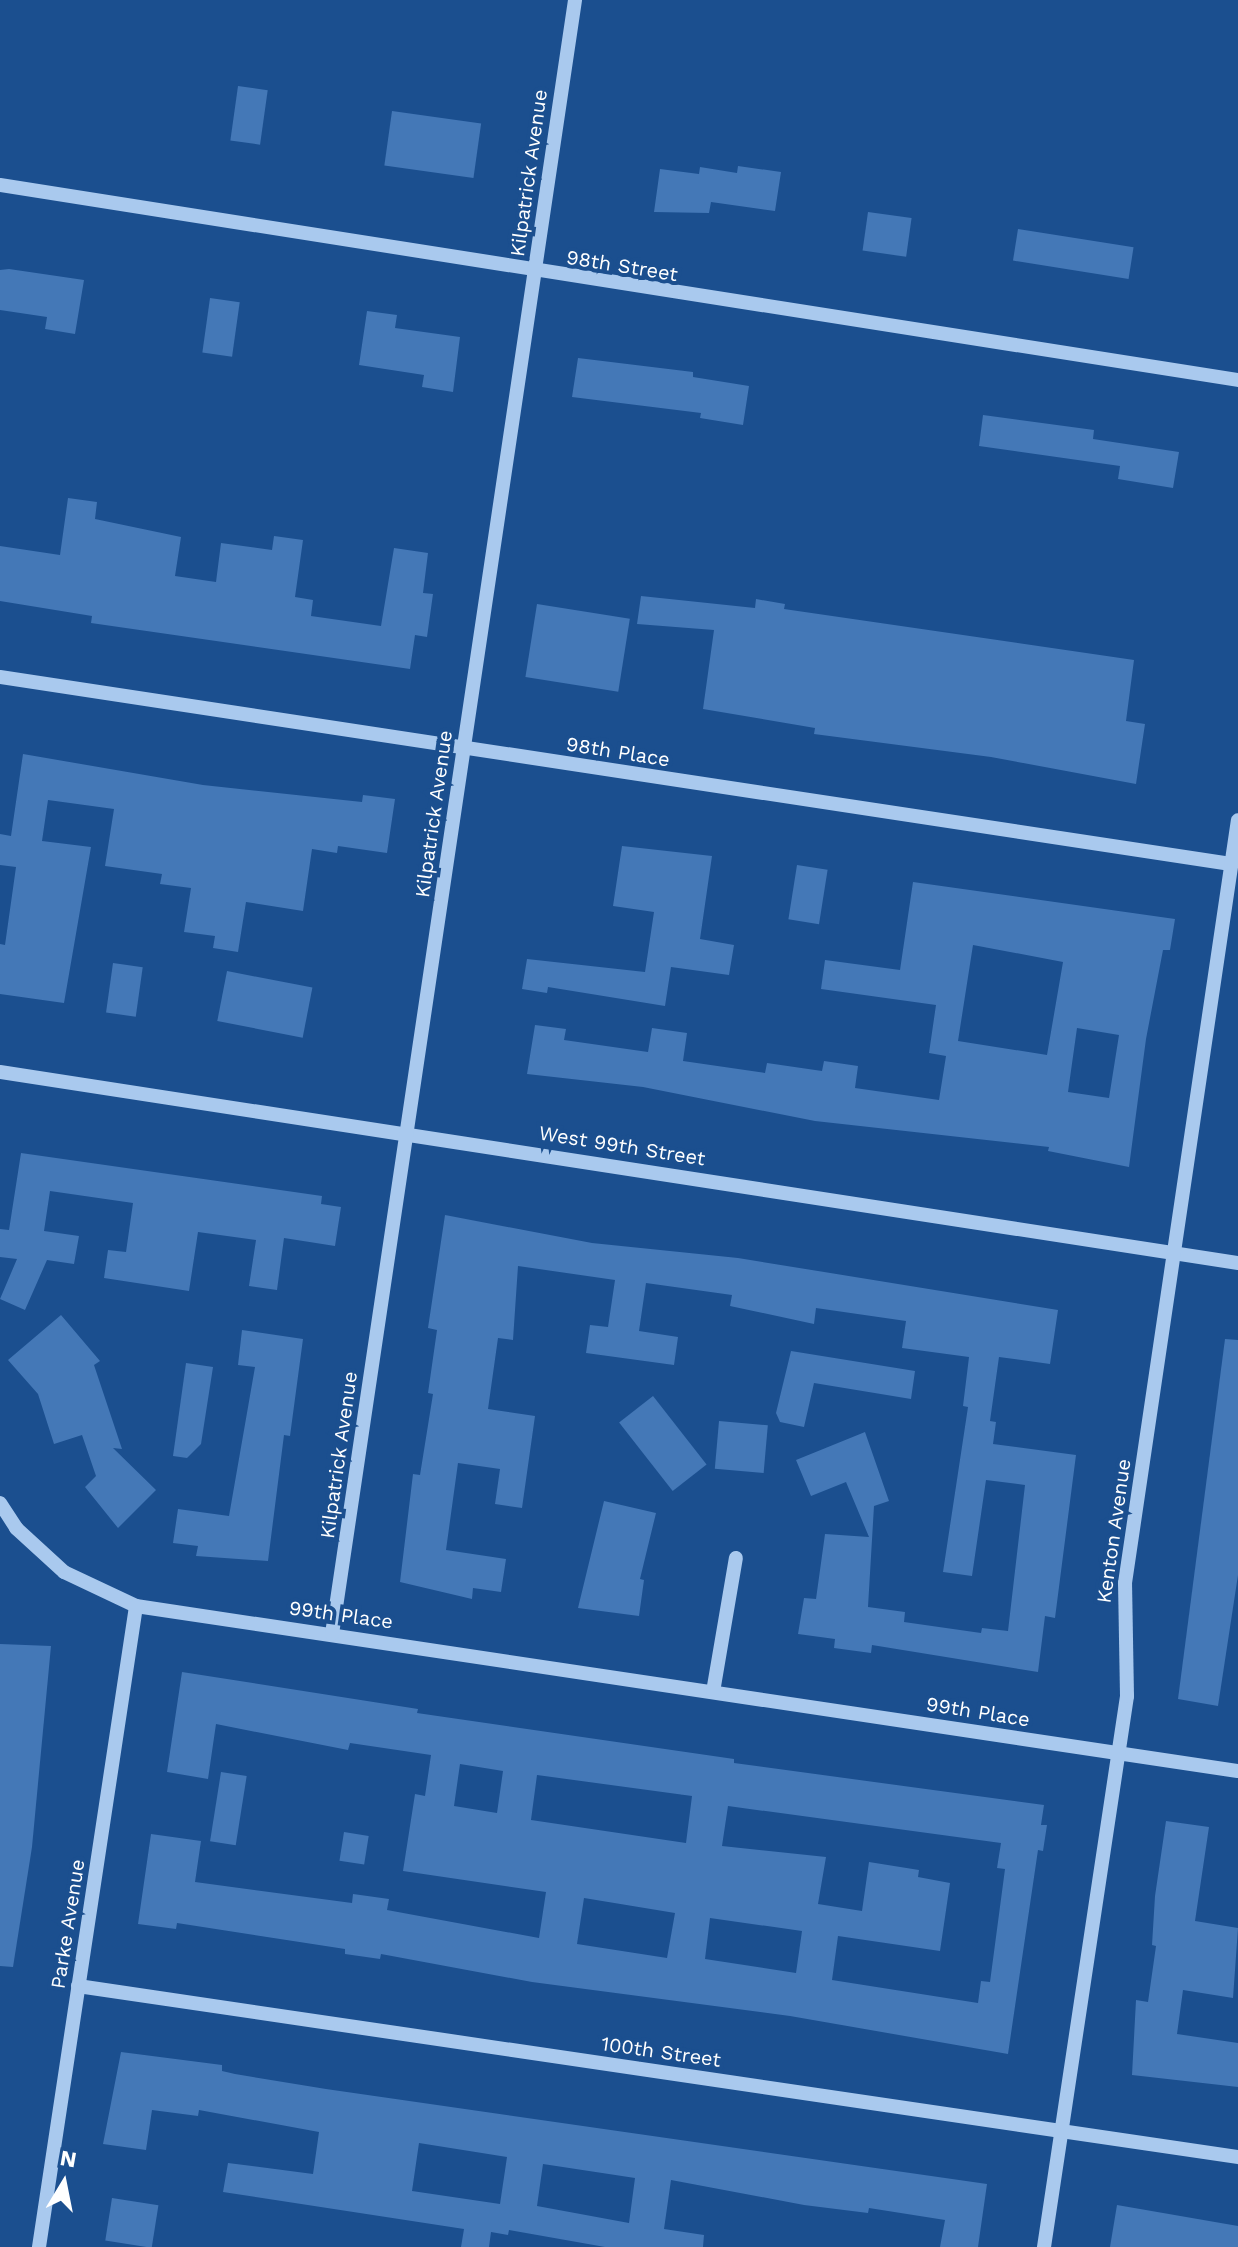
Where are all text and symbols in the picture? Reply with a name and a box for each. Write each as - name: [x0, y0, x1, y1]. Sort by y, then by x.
- street label: Kilpatrick Avenue: [505, 87, 553, 259]
- street label: 98th Street: [565, 245, 679, 287]
- street label: Kilpatrick Avenue: [410, 728, 458, 900]
- street label: 98th Place: [564, 732, 672, 772]
- street label: West 99th Street: [537, 1121, 707, 1171]
- street label: Kilpatrick Avenue: [315, 1369, 363, 1541]
- street label: Kenton Avenue: [1092, 1457, 1136, 1605]
- street label: 99th Place: [288, 1596, 394, 1634]
- street label: 99th Place: [924, 1692, 1032, 1732]
- street label: Parke Avenue: [46, 1857, 90, 1991]
- street label: 100th Street: [600, 2032, 722, 2072]
- north arrow: [24, 2143, 104, 2223]
- text: N: [58, 2145, 78, 2173]

